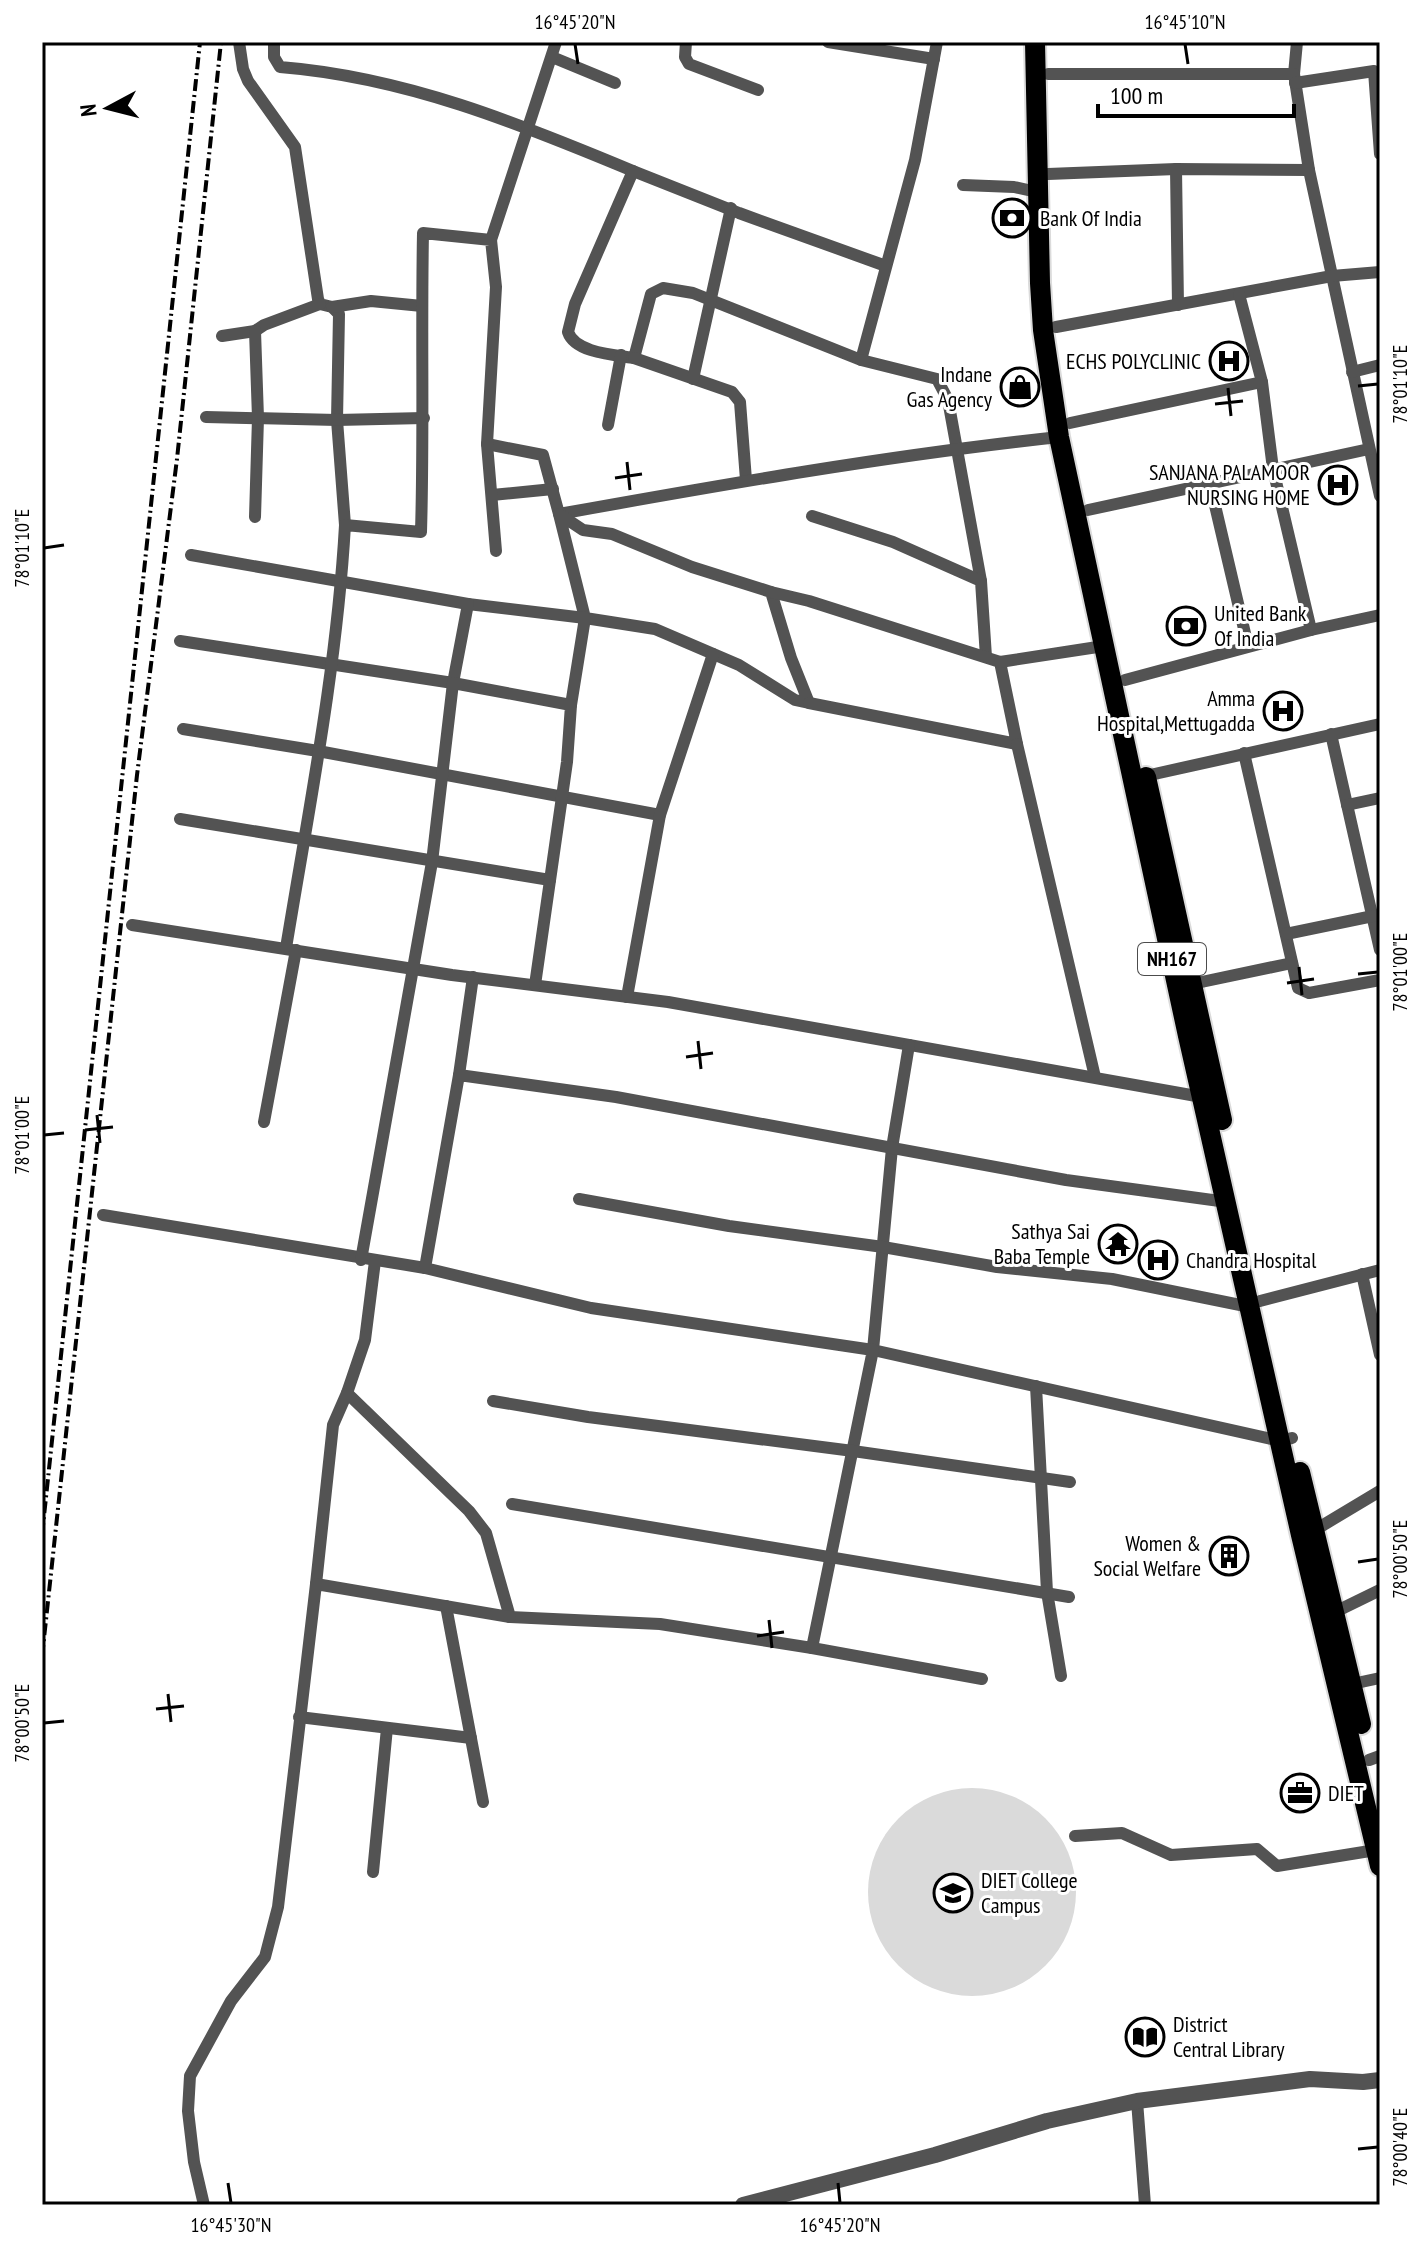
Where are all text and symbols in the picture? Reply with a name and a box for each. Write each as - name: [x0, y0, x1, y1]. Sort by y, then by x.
- text: 16°45'20"N: [535, 9, 615, 35]
- text: 16°45'10"N: [1145, 9, 1225, 35]
- north arrow: [68, 68, 148, 148]
- scale bar: [1098, 68, 1294, 118]
- text: 100 m: [1110, 80, 1163, 111]
- text: N: [74, 103, 103, 118]
- bank icon: Bank Of India: [991, 197, 1033, 239]
- place label: Bank Of India: [1040, 204, 1142, 232]
- hospital icon: ECHS POLYCLINIC: [1208, 340, 1250, 382]
- text: 78°01'10"E: [1387, 345, 1413, 423]
- place label: ECHS POLYCLINIC: [1066, 347, 1201, 375]
- place label: Indane Gas Agency: [907, 360, 993, 413]
- shop icon: Indane Gas Agency: [999, 366, 1041, 408]
- place label: SANJANA PALAMOOR NURSING HOME: [1149, 458, 1310, 511]
- hospital icon: SANJANA PALAMOOR NURSING HOME: [1317, 464, 1359, 506]
- text: 78°01'10"E: [9, 509, 35, 587]
- place label: United Bank Of India: [1214, 599, 1307, 652]
- bank icon: United Bank Of India: [1165, 605, 1207, 647]
- place label: Amma Hospital,Mettugadda: [1097, 684, 1255, 737]
- hospital icon: Amma Hospital,Mettugadda: [1262, 690, 1304, 732]
- text: 78°01'00"E: [1387, 933, 1413, 1011]
- road number: NH167: [1138, 943, 1206, 975]
- text: 78°01'00"E: [9, 1096, 35, 1174]
- place label: Sathya Sai Baba Temple: [994, 1217, 1090, 1270]
- temple icon: Sathya Sai Baba Temple: [1097, 1223, 1139, 1265]
- hospital icon: Chandra Hospital: [1137, 1239, 1179, 1281]
- place label: Chandra Hospital: [1186, 1246, 1317, 1274]
- text: 78°00'50"E: [1387, 1520, 1413, 1598]
- place label: Women & Social Welfare: [1093, 1529, 1201, 1582]
- building icon: Women & Social Welfare: [1208, 1535, 1250, 1577]
- text: 78°00'50"E: [9, 1684, 35, 1762]
- office icon: DIET: [1279, 1772, 1321, 1814]
- place label: DIET: [1328, 1779, 1364, 1807]
- place label: DIET College Campus: [981, 1866, 1078, 1919]
- school or university icon: DIET College Campus: [932, 1872, 974, 1914]
- place label: District Central Library: [1173, 2010, 1285, 2063]
- library icon: District Central Library: [1124, 2016, 1166, 2058]
- text: 78°00'40"E: [1387, 2108, 1413, 2186]
- text: 16°45'30"N: [191, 2212, 271, 2238]
- text: 16°45'20"N: [800, 2212, 880, 2238]

